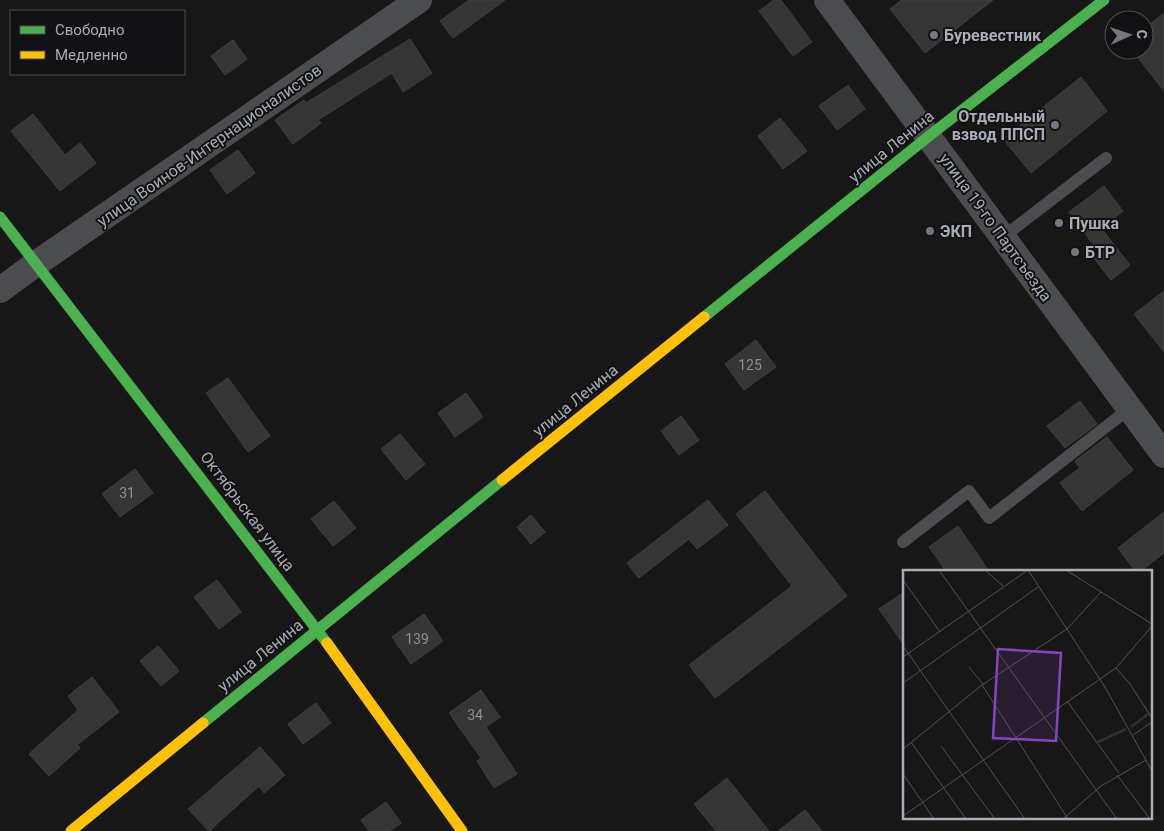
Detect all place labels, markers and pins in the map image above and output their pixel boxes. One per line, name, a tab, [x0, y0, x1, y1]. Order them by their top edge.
place label: Буревестник	[944, 26, 1042, 45]
marker: Буревестник	[928, 29, 940, 41]
place label: Отдельный взвод ППСП	[952, 107, 1045, 144]
marker: Отдельный взвод ППСП	[1049, 119, 1061, 131]
place label: Пушка	[1069, 214, 1120, 233]
marker: Пушка	[1053, 217, 1065, 229]
place label: ЭКП	[940, 222, 972, 241]
marker: ЭКП	[924, 225, 936, 237]
place label: БТР	[1085, 243, 1115, 262]
marker: БТР	[1069, 246, 1081, 258]

